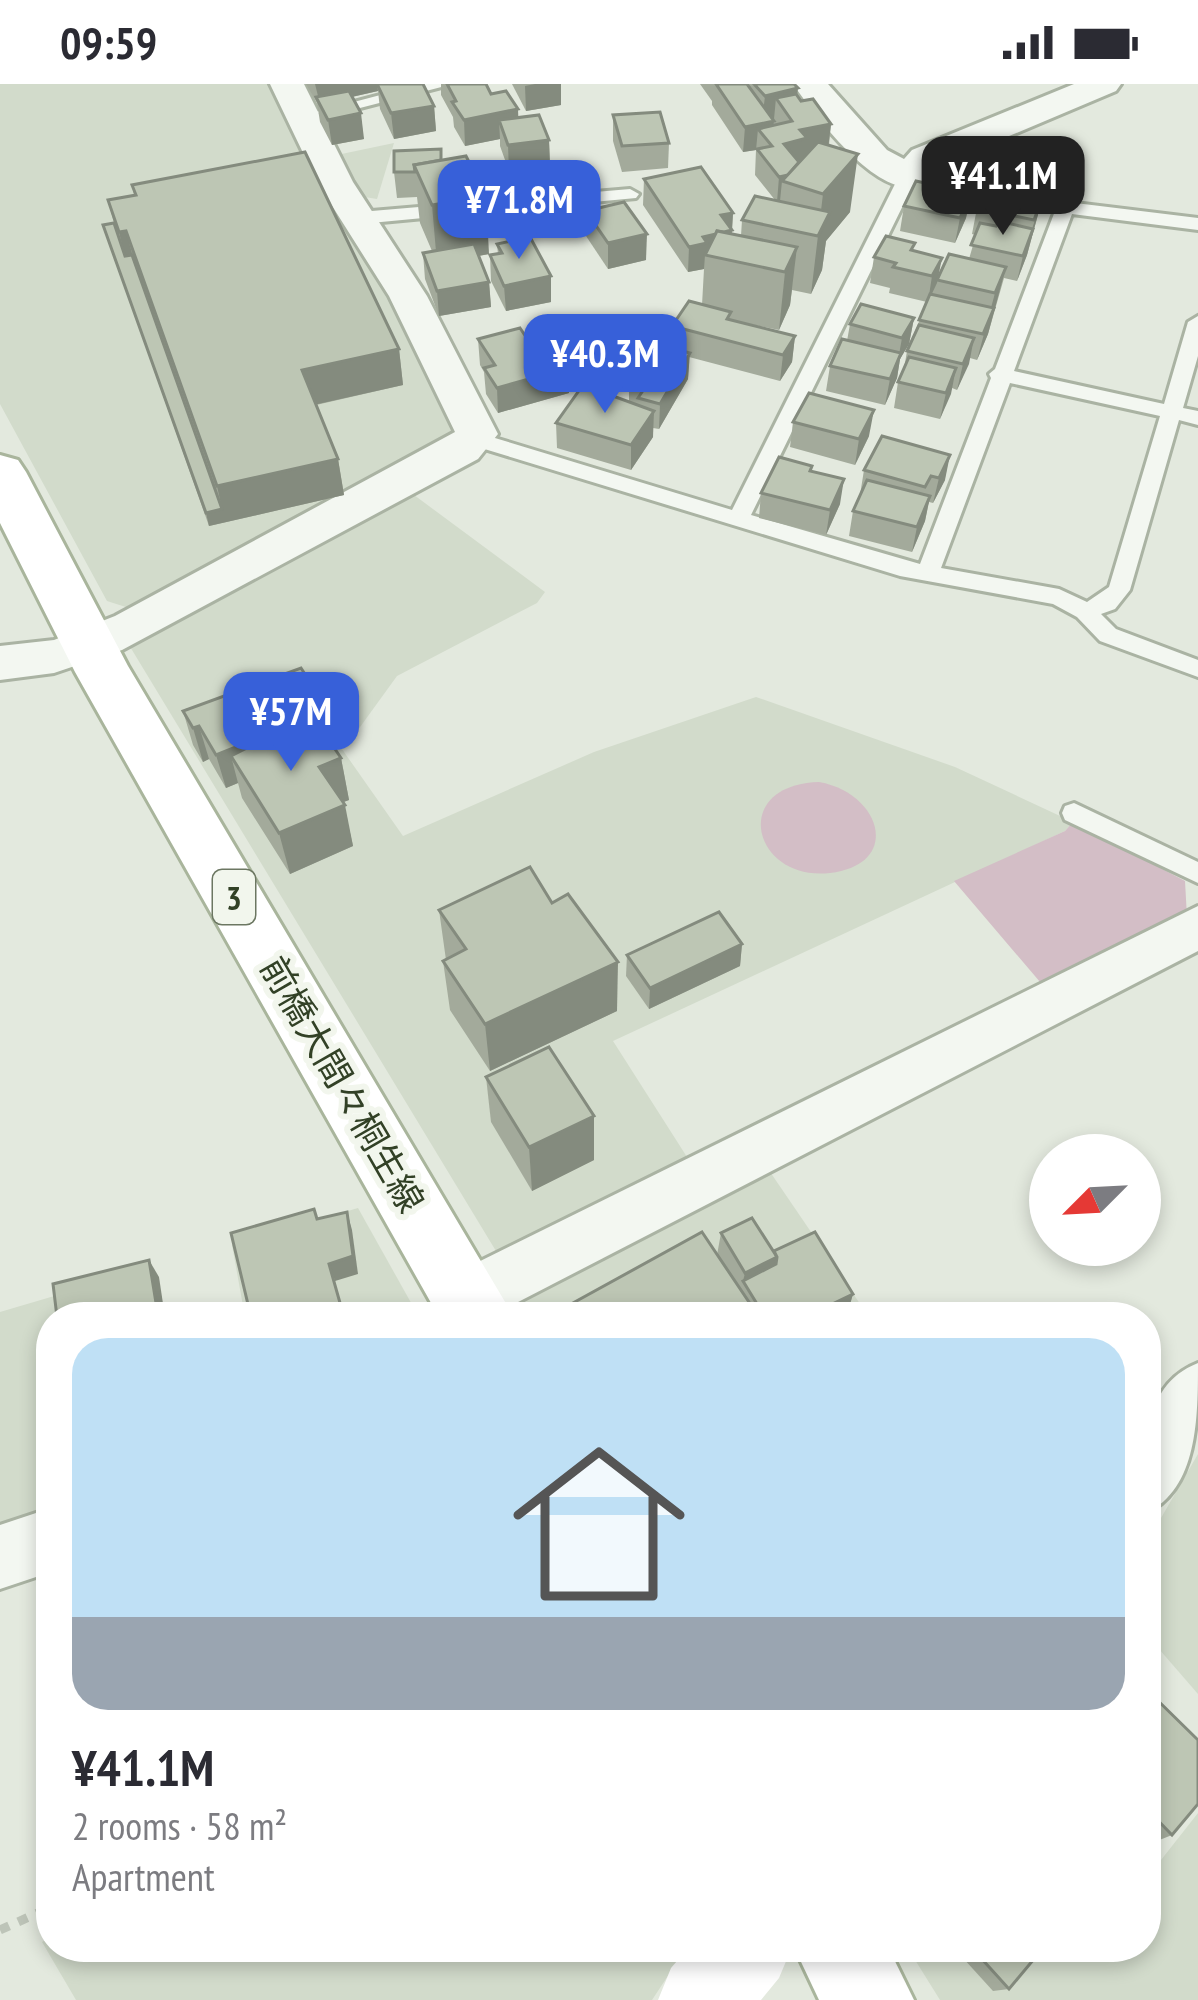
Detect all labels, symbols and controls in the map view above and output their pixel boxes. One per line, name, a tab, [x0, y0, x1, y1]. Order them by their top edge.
text: 09:59	[60, 13, 157, 71]
pin: ¥41.1M	[905, 136, 1101, 238]
text: ¥41.1M	[949, 149, 1057, 200]
pin: ¥71.8M	[421, 160, 617, 262]
text: ¥71.8M	[465, 173, 573, 224]
pin: ¥40.3M	[507, 314, 703, 416]
text: ¥40.3M	[551, 327, 659, 378]
pin: ¥57M	[220, 672, 362, 774]
text: ¥57M	[250, 685, 332, 736]
road number: 3	[213, 870, 255, 924]
street label: 前橋大間々桐生線	[251, 948, 435, 1220]
north arrow	[1029, 1134, 1161, 1266]
map controls	[1029, 1134, 1161, 1266]
icon: home	[491, 1416, 707, 1632]
text: ¥41.1M	[72, 1734, 214, 1800]
text: 2 rooms · 58 m²	[72, 1800, 287, 1851]
text: Apartment	[72, 1851, 215, 1902]

